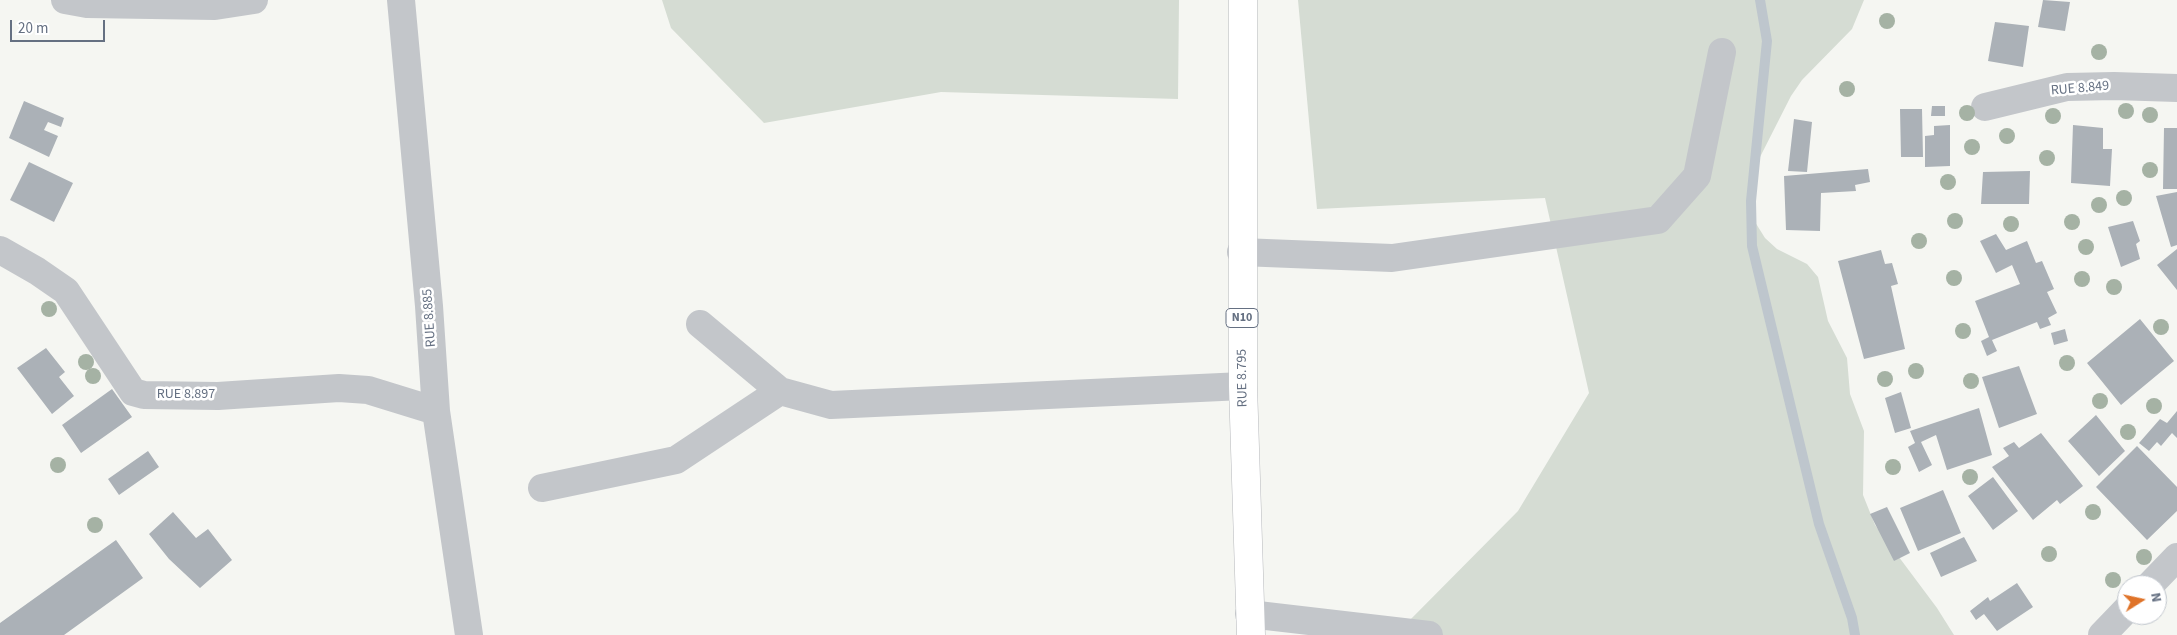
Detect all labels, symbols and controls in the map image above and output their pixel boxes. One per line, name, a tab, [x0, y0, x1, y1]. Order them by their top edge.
scale bar	[12, 10, 108, 42]
text: 20 m	[18, 18, 48, 39]
street label: RUE 8.849	[2050, 78, 2110, 100]
street label: RUE 8.885	[420, 288, 440, 348]
road number: N10	[1226, 308, 1258, 328]
street label: RUE 8.795	[1234, 349, 1252, 407]
street label: RUE 8.897	[157, 387, 215, 403]
north arrow	[2117, 575, 2167, 625]
text: N	[2145, 591, 2166, 604]

